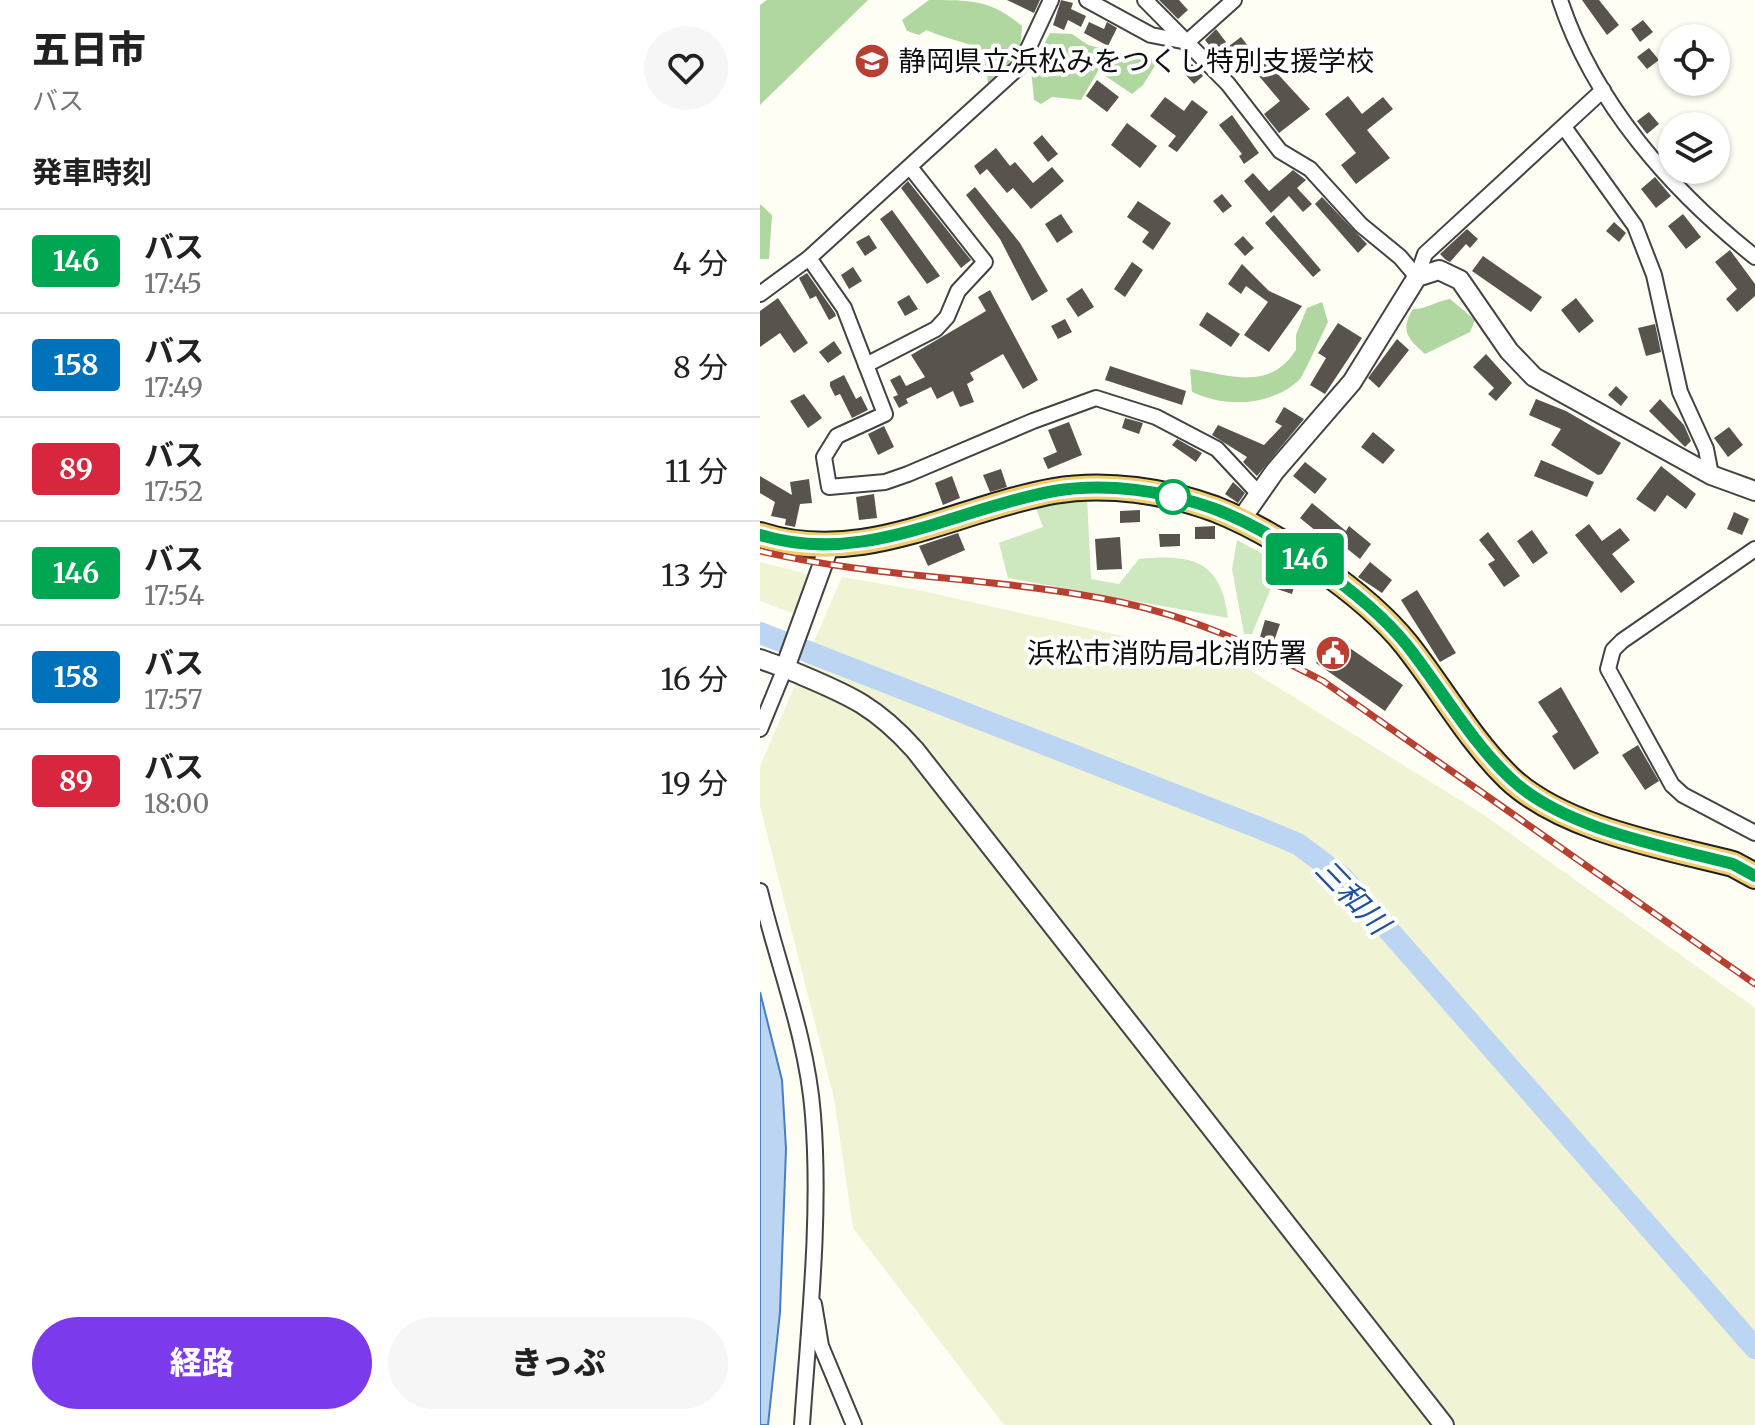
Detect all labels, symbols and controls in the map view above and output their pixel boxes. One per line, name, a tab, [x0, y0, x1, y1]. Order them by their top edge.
map controls	[1658, 24, 1730, 184]
button: locate	[1658, 24, 1730, 96]
text: 五日市	[32, 26, 146, 73]
button: heart	[644, 26, 728, 110]
school or university icon: 静岡県立浜松みをつくし特別支援学校	[853, 42, 891, 80]
place label: 静岡県立浜松みをつくし特別支援学校	[898, 43, 1374, 79]
text: バス	[32, 84, 84, 117]
button: layers	[1658, 112, 1730, 184]
text: 発車時刻	[32, 153, 152, 191]
text: バス	[144, 228, 204, 266]
text: 146	[53, 243, 99, 279]
text: 4 分	[672, 244, 728, 282]
text: 17:45	[144, 267, 202, 300]
text: バス	[144, 332, 204, 370]
text: 158	[53, 347, 99, 383]
text: 8 分	[673, 348, 728, 386]
text: 17:49	[144, 371, 203, 404]
text: バス	[144, 436, 204, 474]
text: 89	[59, 451, 93, 487]
text: 11 分	[665, 452, 728, 490]
text: 17:52	[144, 475, 203, 508]
unlabelled marker	[1156, 480, 1190, 514]
line badge: 146	[1259, 533, 1351, 585]
text: バス	[144, 540, 204, 578]
text: 146	[1282, 541, 1328, 577]
text: 146	[53, 555, 99, 591]
text: 13 分	[661, 556, 728, 594]
text: 17:54	[144, 579, 204, 612]
public building icon: 浜松市消防局北消防署	[1314, 634, 1352, 672]
place label: 浜松市消防局北消防署	[1027, 635, 1307, 671]
text: バス	[144, 644, 204, 682]
text: 158	[53, 659, 99, 695]
text: 16 分	[660, 660, 728, 698]
text: 17:57	[144, 683, 202, 716]
text: バス	[144, 748, 204, 786]
text: 89	[59, 763, 93, 799]
text: 19 分	[661, 764, 728, 802]
text: 18:00	[144, 787, 209, 820]
water label: 三和川	[1308, 851, 1400, 944]
button: 経路	[32, 1317, 372, 1409]
button: きっぷ	[388, 1317, 728, 1409]

